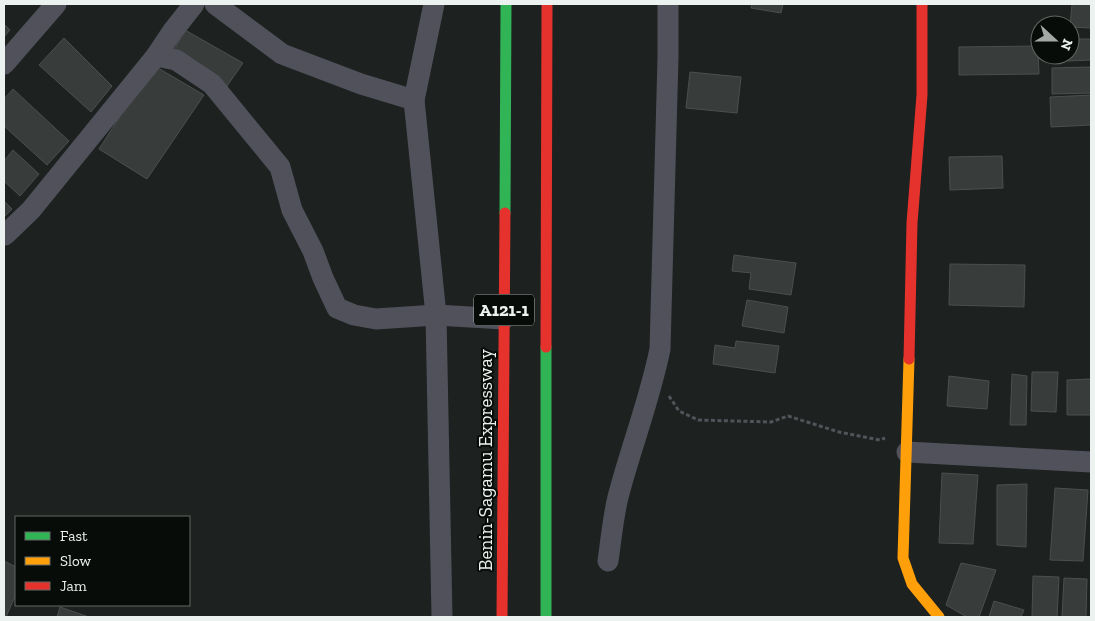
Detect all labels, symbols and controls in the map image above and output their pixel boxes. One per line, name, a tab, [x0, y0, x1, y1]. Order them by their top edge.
north arrow	[1030, 15, 1080, 65]
text: N	[1057, 36, 1077, 53]
road number: A121-1	[474, 294, 534, 326]
street label: Benin-Sagamu Expressway	[474, 349, 497, 571]
legend	[15, 516, 190, 606]
text: Fast	[60, 527, 88, 545]
text: Slow	[60, 552, 92, 570]
text: Jam	[60, 577, 87, 595]

